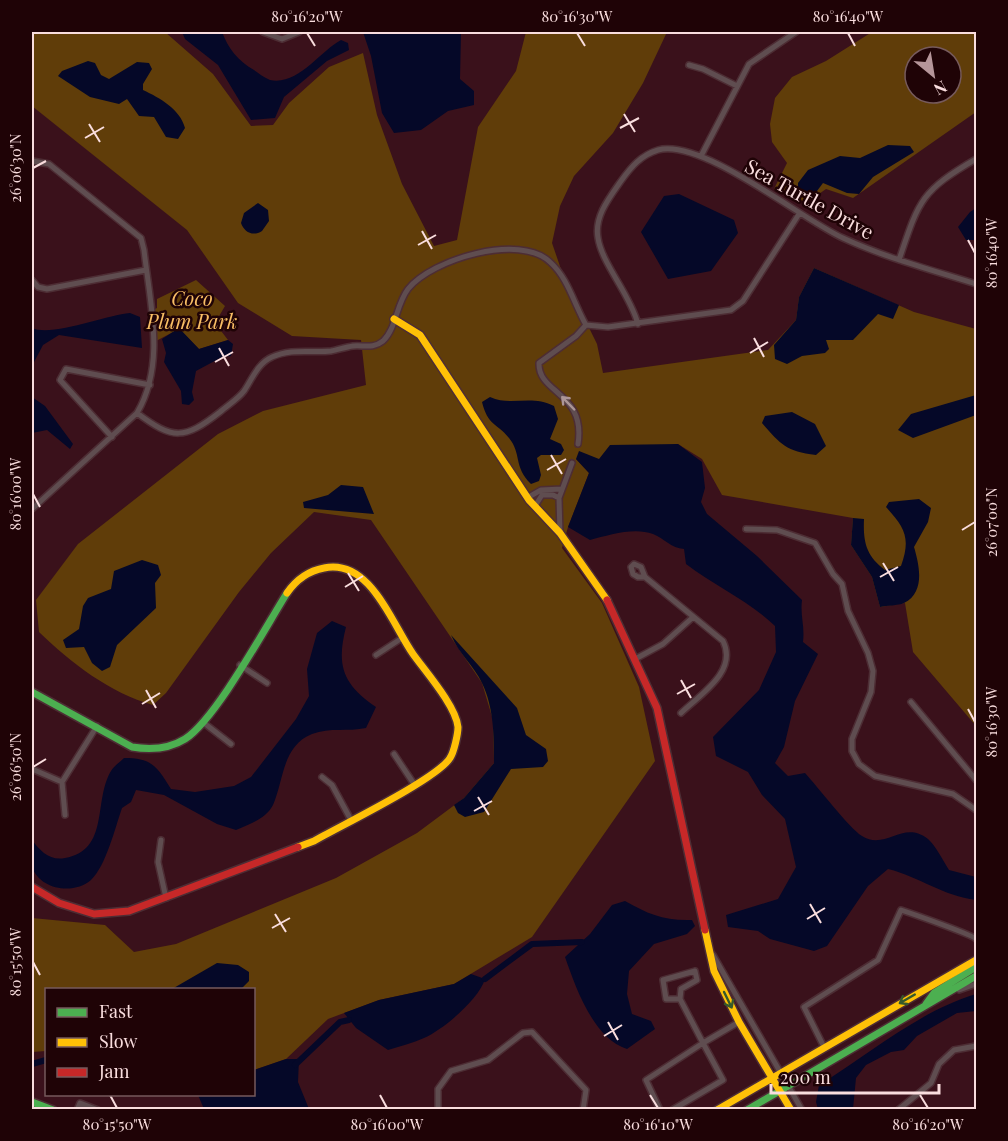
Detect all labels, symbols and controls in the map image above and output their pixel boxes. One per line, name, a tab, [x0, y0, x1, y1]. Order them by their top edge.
text: 80°16'20"W	[271, 6, 343, 26]
text: 80°16'30"W	[542, 6, 613, 26]
text: 80°16'40"W	[813, 6, 884, 26]
north arrow	[903, 45, 963, 105]
text: N	[930, 76, 951, 101]
text: 26°06'30"N	[5, 133, 25, 203]
street label: Sea Turtle Drive	[741, 151, 879, 245]
text: 80°16'40"W	[981, 217, 1001, 288]
park label: Coco Plum Park	[146, 284, 237, 334]
one-way arrow	[561, 396, 575, 411]
text: 80°16'00"W	[5, 457, 25, 530]
text: 26°07'00"N	[981, 487, 1001, 557]
text: 80°16'30"W	[981, 686, 1001, 757]
text: 26°06'50"N	[5, 732, 25, 801]
text: 80°15'50"W	[5, 927, 25, 996]
legend	[45, 988, 255, 1096]
one-way arrow	[723, 991, 734, 1009]
one-way arrow	[899, 994, 917, 1005]
text: Fast	[99, 999, 133, 1023]
text: Slow	[99, 1029, 137, 1053]
scale bar	[771, 1057, 939, 1095]
text: Jam	[98, 1059, 129, 1083]
text: 200 m	[780, 1065, 831, 1089]
text: 80°15'50"W	[83, 1114, 152, 1134]
text: 80°16'00"W	[351, 1114, 424, 1134]
text: 80°16'10"W	[623, 1114, 693, 1134]
text: 80°16'20"W	[892, 1114, 964, 1134]

